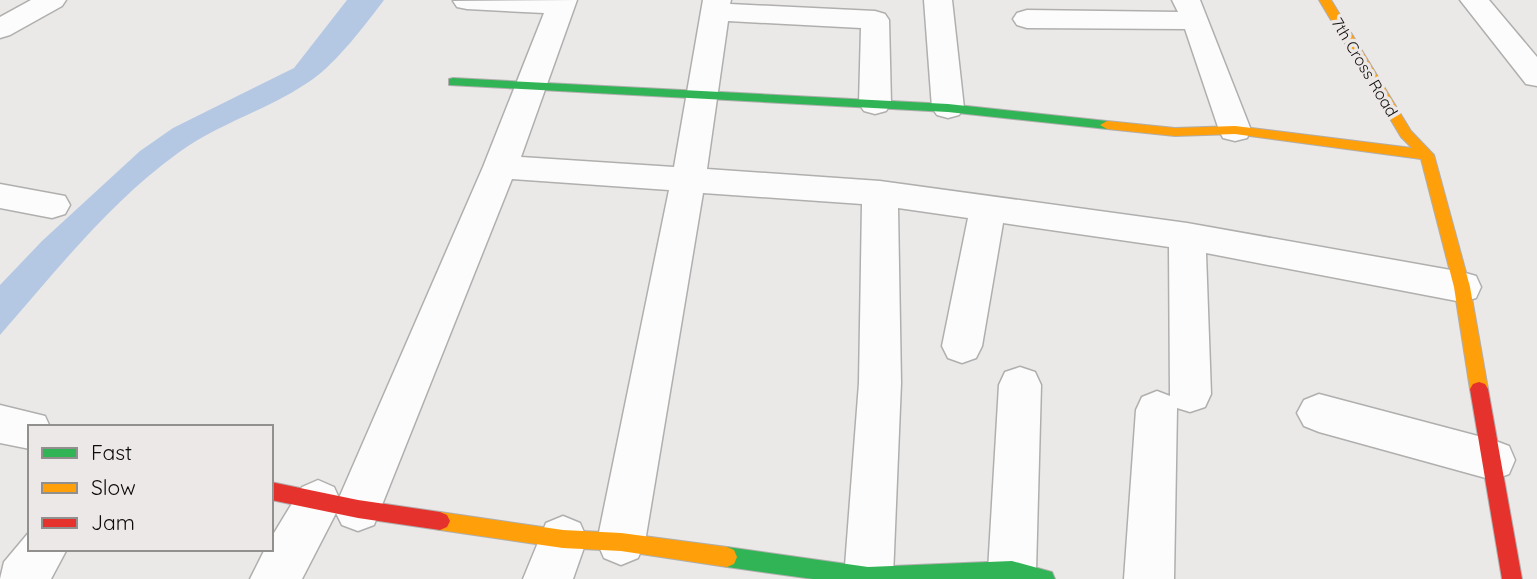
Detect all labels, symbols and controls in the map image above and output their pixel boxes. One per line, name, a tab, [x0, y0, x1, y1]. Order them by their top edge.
street label: 7th Cross Road	[1328, 14, 1402, 120]
legend	[28, 425, 273, 551]
text: Fast	[91, 439, 132, 465]
text: Slow	[91, 474, 136, 500]
text: Jam	[91, 509, 135, 535]

